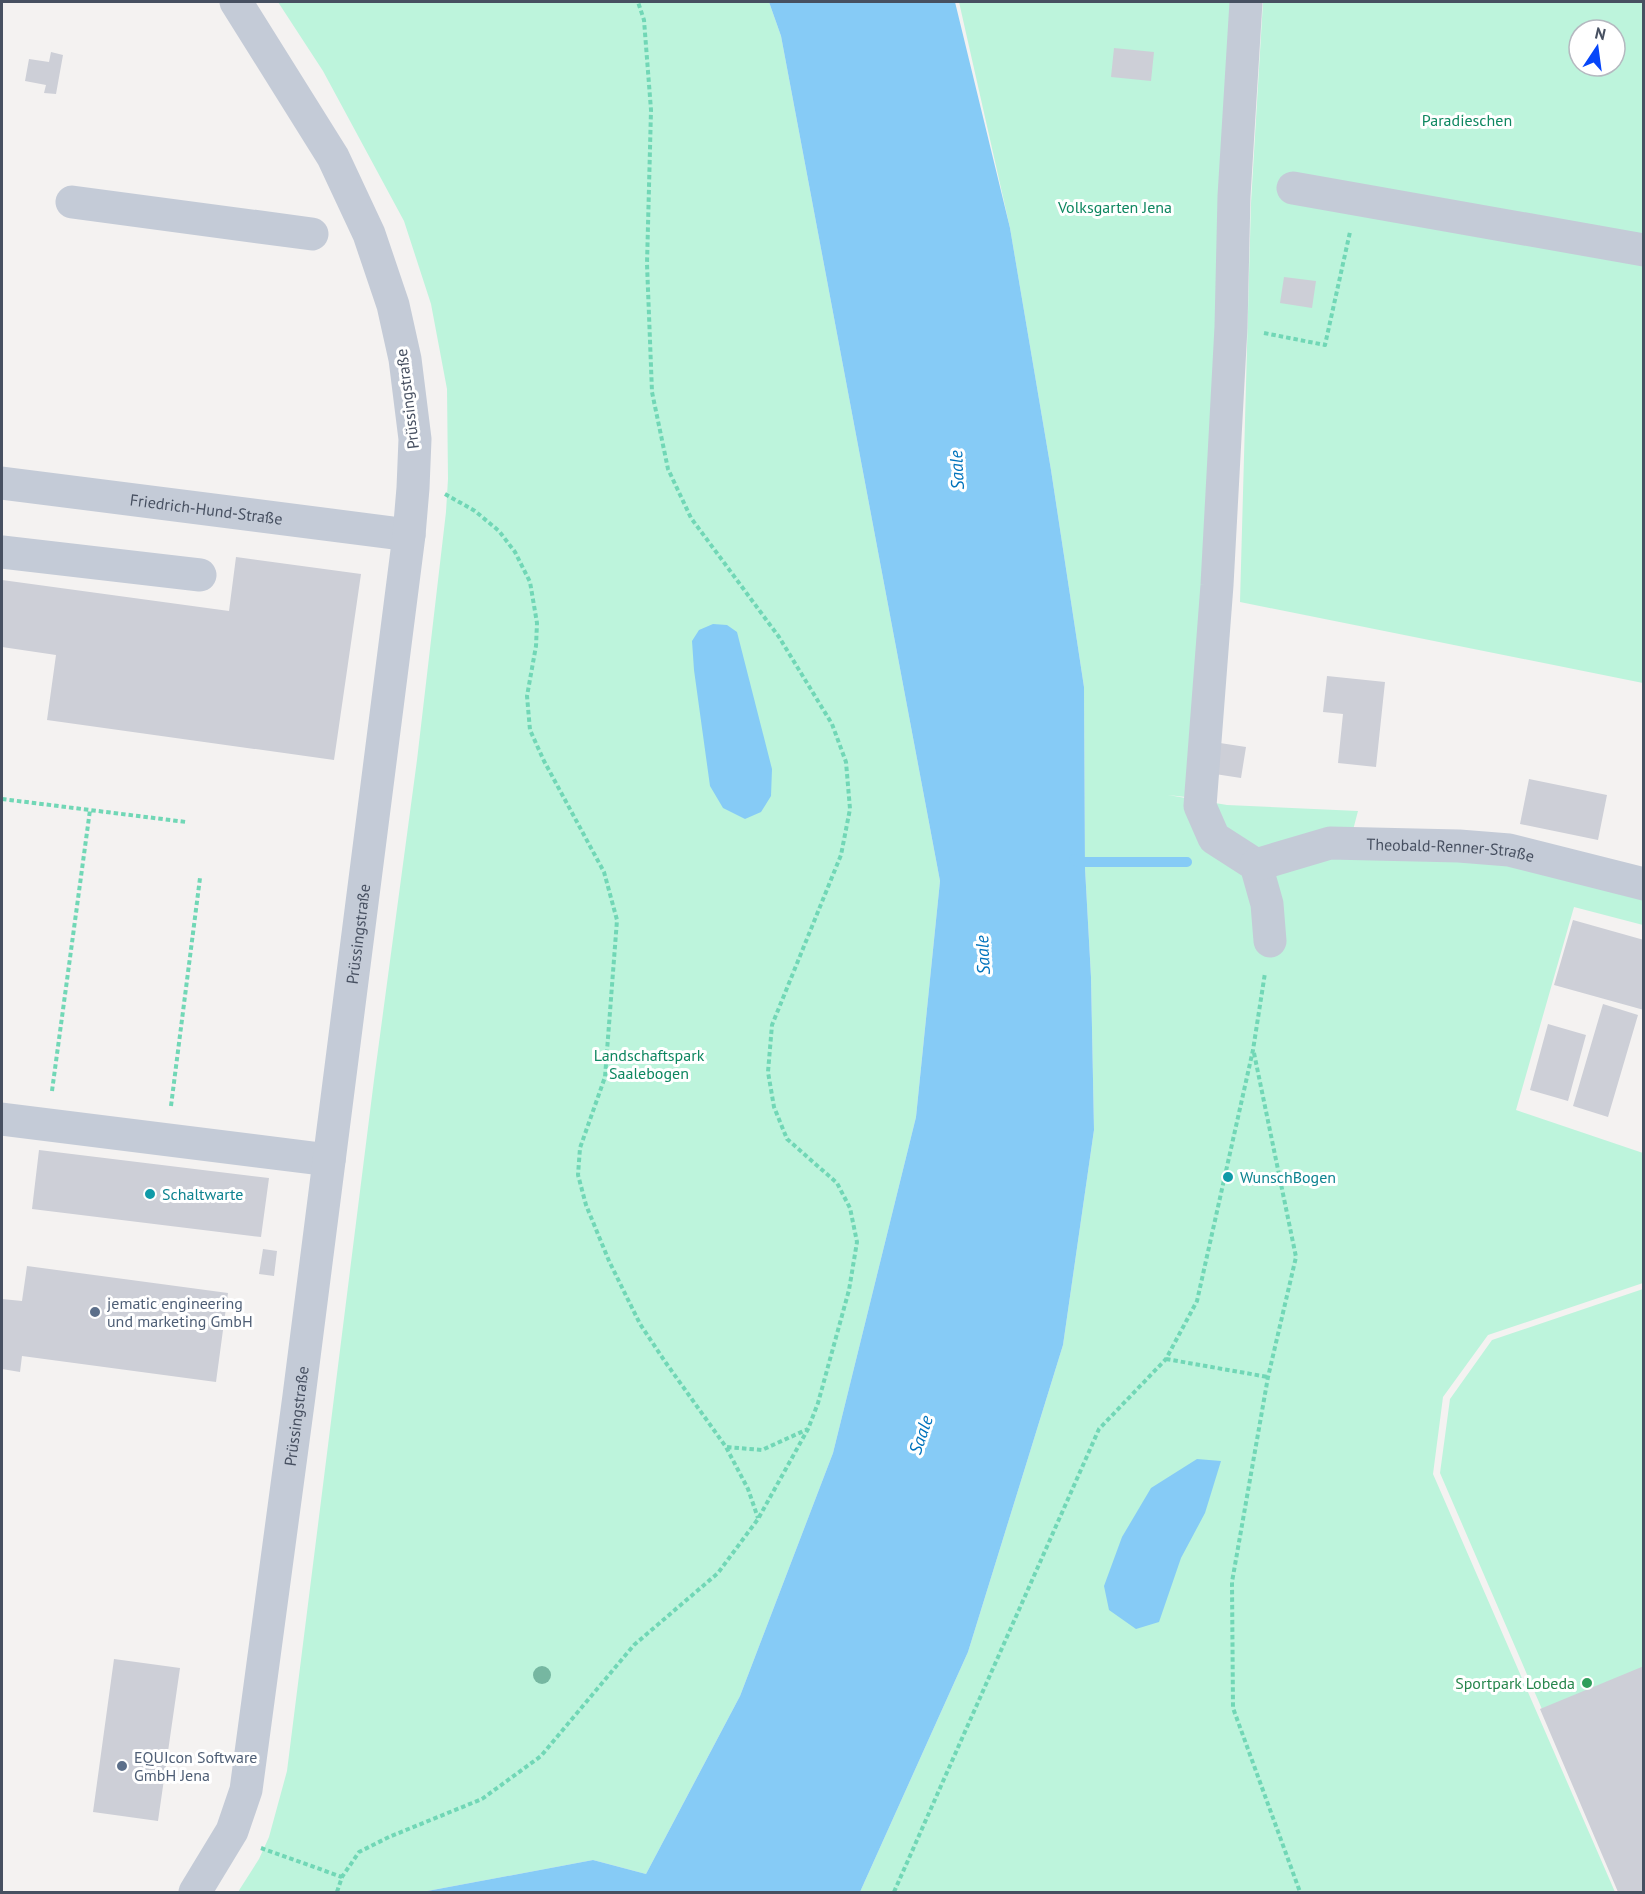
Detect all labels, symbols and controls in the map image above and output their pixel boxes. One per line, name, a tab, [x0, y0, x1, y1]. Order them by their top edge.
north arrow	[1567, 18, 1627, 78]
text: N	[1593, 22, 1608, 44]
park label: Paradieschen	[1422, 110, 1512, 130]
park label: Volksgarten Jena	[1057, 197, 1172, 217]
street label: Prüssingstraße	[391, 348, 423, 450]
water label: Saale	[944, 449, 969, 491]
street label: Friedrich-Hund-Straße	[129, 489, 284, 529]
street label: Theobald-Renner-Straße	[1366, 834, 1537, 866]
street label: Prüssingstraße	[342, 883, 374, 985]
water label: Saale	[970, 934, 995, 976]
park label: Landschaftspark Saalebogen	[594, 1045, 705, 1083]
place label: WunschBogen	[1240, 1167, 1336, 1187]
marker: WunschBogen	[1221, 1170, 1235, 1184]
place label: Schaltwarte	[162, 1184, 244, 1204]
marker: Schaltwarte	[143, 1187, 157, 1201]
place label: jematic engineering und marketing GmbH	[107, 1293, 253, 1331]
marker: jematic engineering und marketing GmbH	[88, 1305, 102, 1319]
street label: Prüssingstraße	[280, 1365, 313, 1467]
water label: Saale	[903, 1412, 938, 1457]
place label: Sportpark Lobeda	[1455, 1673, 1575, 1693]
marker: Sportpark Lobeda	[1580, 1676, 1594, 1690]
place label: EQUIcon Software GmbH Jena	[134, 1747, 257, 1785]
marker: EQUIcon Software GmbH Jena	[115, 1759, 129, 1773]

